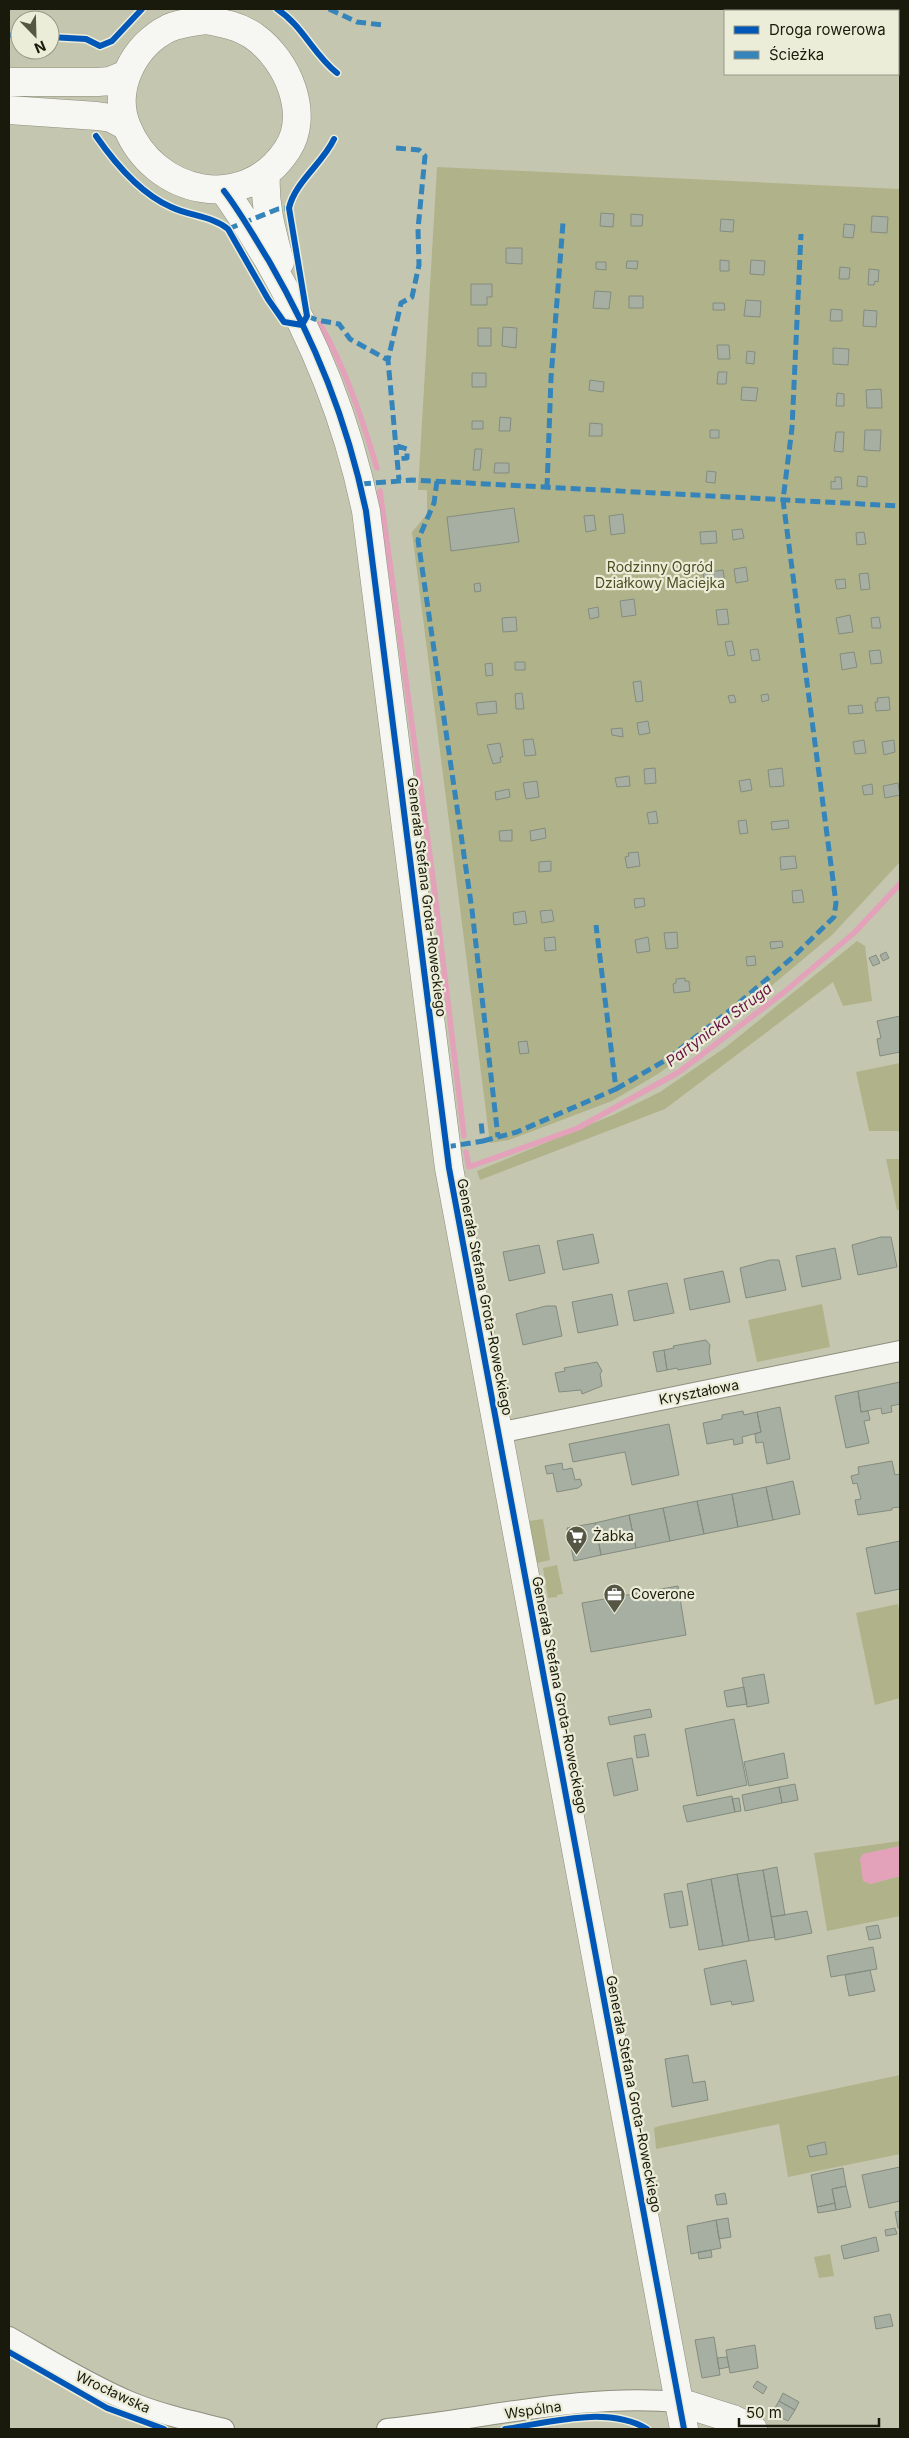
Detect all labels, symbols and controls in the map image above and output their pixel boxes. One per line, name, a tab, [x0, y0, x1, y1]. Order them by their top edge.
north arrow	[10, 10, 60, 60]
legend	[724, 10, 899, 75]
text: Droga rowerowa	[769, 20, 886, 39]
text: N	[32, 38, 49, 57]
text: Ścieżka	[769, 45, 824, 64]
park label: Rodzinny Ogród Działkowy Maciejka	[595, 558, 725, 591]
street label: Generała Stefana Grota-Roweckiego	[404, 776, 451, 1018]
water label: Partynicka Struga	[662, 978, 776, 1071]
street label: Generała Stefana Grota-Roweckiego	[454, 1177, 517, 1417]
street label: Kryształowa	[657, 1375, 740, 1408]
supermarket icon: Żabka	[565, 1524, 589, 1555]
place label: Żabka	[593, 1527, 634, 1544]
street label: Generała Stefana Grota-Roweckiego	[529, 1575, 592, 1815]
office icon: Coverone	[603, 1582, 627, 1613]
place label: Coverone	[631, 1585, 695, 1602]
street label: Generała Stefana Grota-Roweckiego	[603, 1974, 666, 2214]
street label: Wrocławska	[73, 2367, 153, 2416]
scale bar	[739, 2396, 879, 2428]
street label: Wspólna	[503, 2397, 562, 2422]
text: 50 m	[746, 2403, 782, 2422]

